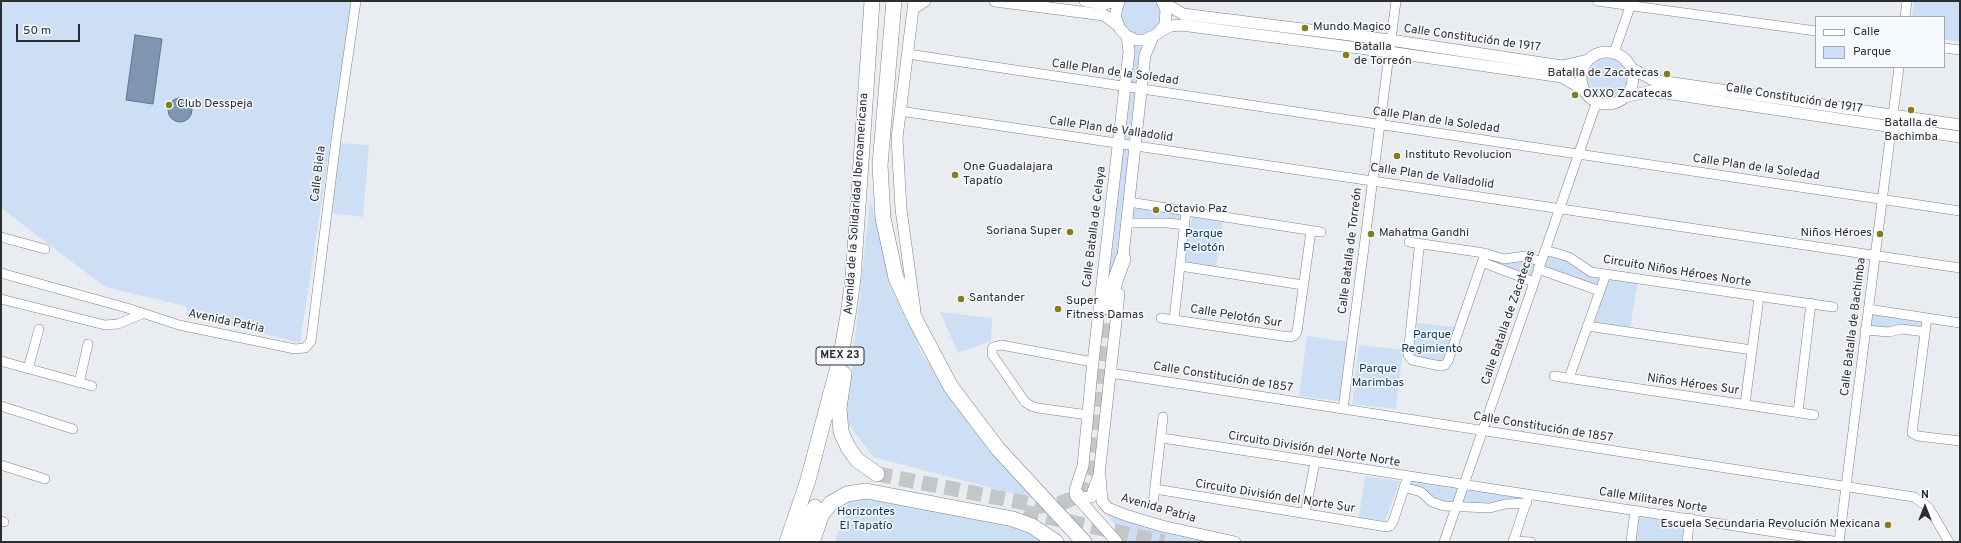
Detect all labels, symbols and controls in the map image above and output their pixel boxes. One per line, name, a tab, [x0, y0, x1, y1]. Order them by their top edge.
scale bar	[18, 16, 82, 42]
legend	[1815, 16, 1945, 68]
place label: Mundo Magico	[1313, 21, 1391, 35]
street label: Calle Constitución de 1917	[1403, 22, 1541, 56]
text: 50 m	[23, 23, 51, 39]
marker: Mundo Magico	[1300, 23, 1310, 33]
text: Calle	[1853, 24, 1880, 40]
place label: Batalla de Torreón	[1354, 41, 1412, 69]
text: Parque	[1853, 44, 1891, 60]
marker: Batalla de Torreón	[1341, 50, 1351, 60]
street label: Calle Plan de la Soledad	[1051, 57, 1179, 89]
place label: Batalla de Zacatecas	[1548, 67, 1659, 81]
marker: Batalla de Zacatecas	[1662, 69, 1672, 79]
street label: Calle Constitución de 1917	[1725, 81, 1863, 117]
place label: OXXO Zacatecas	[1583, 88, 1672, 102]
marker: OXXO Zacatecas	[1570, 90, 1580, 100]
street label: Avenida de la Solidaridad Iberoamericana	[842, 93, 872, 315]
place label: Club Desspeja	[177, 98, 253, 112]
marker: Club Desspeja	[164, 100, 174, 110]
street label: Calle Plan de la Soledad	[1372, 105, 1500, 137]
marker: Batalla de Bachimba	[1906, 105, 1916, 115]
street label: Calle Plan de Valladolid	[1048, 114, 1174, 146]
place label: Batalla de Bachimba	[1884, 117, 1938, 145]
street label: Calle Biela	[308, 145, 330, 203]
place label: Instituto Revolucion	[1405, 149, 1512, 163]
marker: Instituto Revolucion	[1392, 151, 1402, 161]
street label: Calle Plan de la Soledad	[1692, 152, 1820, 184]
place label: One Guadalajara Tapatío	[963, 161, 1053, 189]
street label: Calle Plan de Valladolid	[1369, 161, 1495, 193]
street label: Calle Batalla de Celaya	[1080, 166, 1110, 288]
marker: One Guadalajara Tapatío	[950, 170, 960, 180]
street label: Calle Batalla de Torreón	[1336, 187, 1366, 315]
place label: Octavio Paz	[1164, 203, 1228, 217]
marker: Octavio Paz	[1151, 205, 1161, 215]
place label: Soriana Super	[986, 225, 1062, 239]
marker: Soriana Super	[1065, 227, 1075, 237]
place label: Mahatma Gandhi	[1379, 227, 1469, 241]
place label: Niños Héroes	[1801, 227, 1872, 241]
park label: Parque Pelotón	[1183, 228, 1225, 256]
marker: Mahatma Gandhi	[1366, 229, 1376, 239]
marker: Niños Héroes	[1875, 229, 1885, 239]
street label: Calle Batalla de Zacatecas	[1479, 249, 1539, 387]
street label: Circuito Niños Héroes Norte	[1602, 253, 1752, 291]
street label: Calle Batalla de Bachimba	[1838, 257, 1870, 397]
place label: Santander	[969, 292, 1025, 306]
marker: Santander	[956, 294, 966, 304]
place label: Super Fitness Damas	[1066, 295, 1144, 323]
street label: Calle Pelotón Sur	[1189, 303, 1283, 331]
marker: Super Fitness Damas	[1053, 304, 1063, 314]
street label: Avenida Patria	[187, 307, 265, 337]
park label: Parque Regimiento	[1401, 329, 1463, 357]
road number: MEX 23	[816, 347, 864, 365]
street label: Calle Constitución de 1857	[1152, 360, 1294, 396]
park label: Parque Marimbas	[1352, 363, 1404, 391]
street label: Niños Héroes Sur	[1646, 371, 1740, 399]
street label: Calle Constitución de 1857	[1472, 410, 1614, 446]
street label: Circuito División del Norte Norte	[1227, 429, 1401, 471]
street label: Circuito División del Norte Sur	[1194, 477, 1356, 517]
street label: Calle Militares Norte	[1598, 485, 1708, 517]
north arrow	[1905, 487, 1945, 527]
text: N	[1921, 488, 1929, 502]
street label: Avenida Patria	[1119, 491, 1197, 527]
park label: Horizontes El Tapatío	[837, 506, 895, 534]
place label: Escuela Secundaria Revolución Mexicana	[1661, 518, 1880, 532]
marker: Escuela Secundaria Revolución Mexicana	[1883, 520, 1893, 530]

